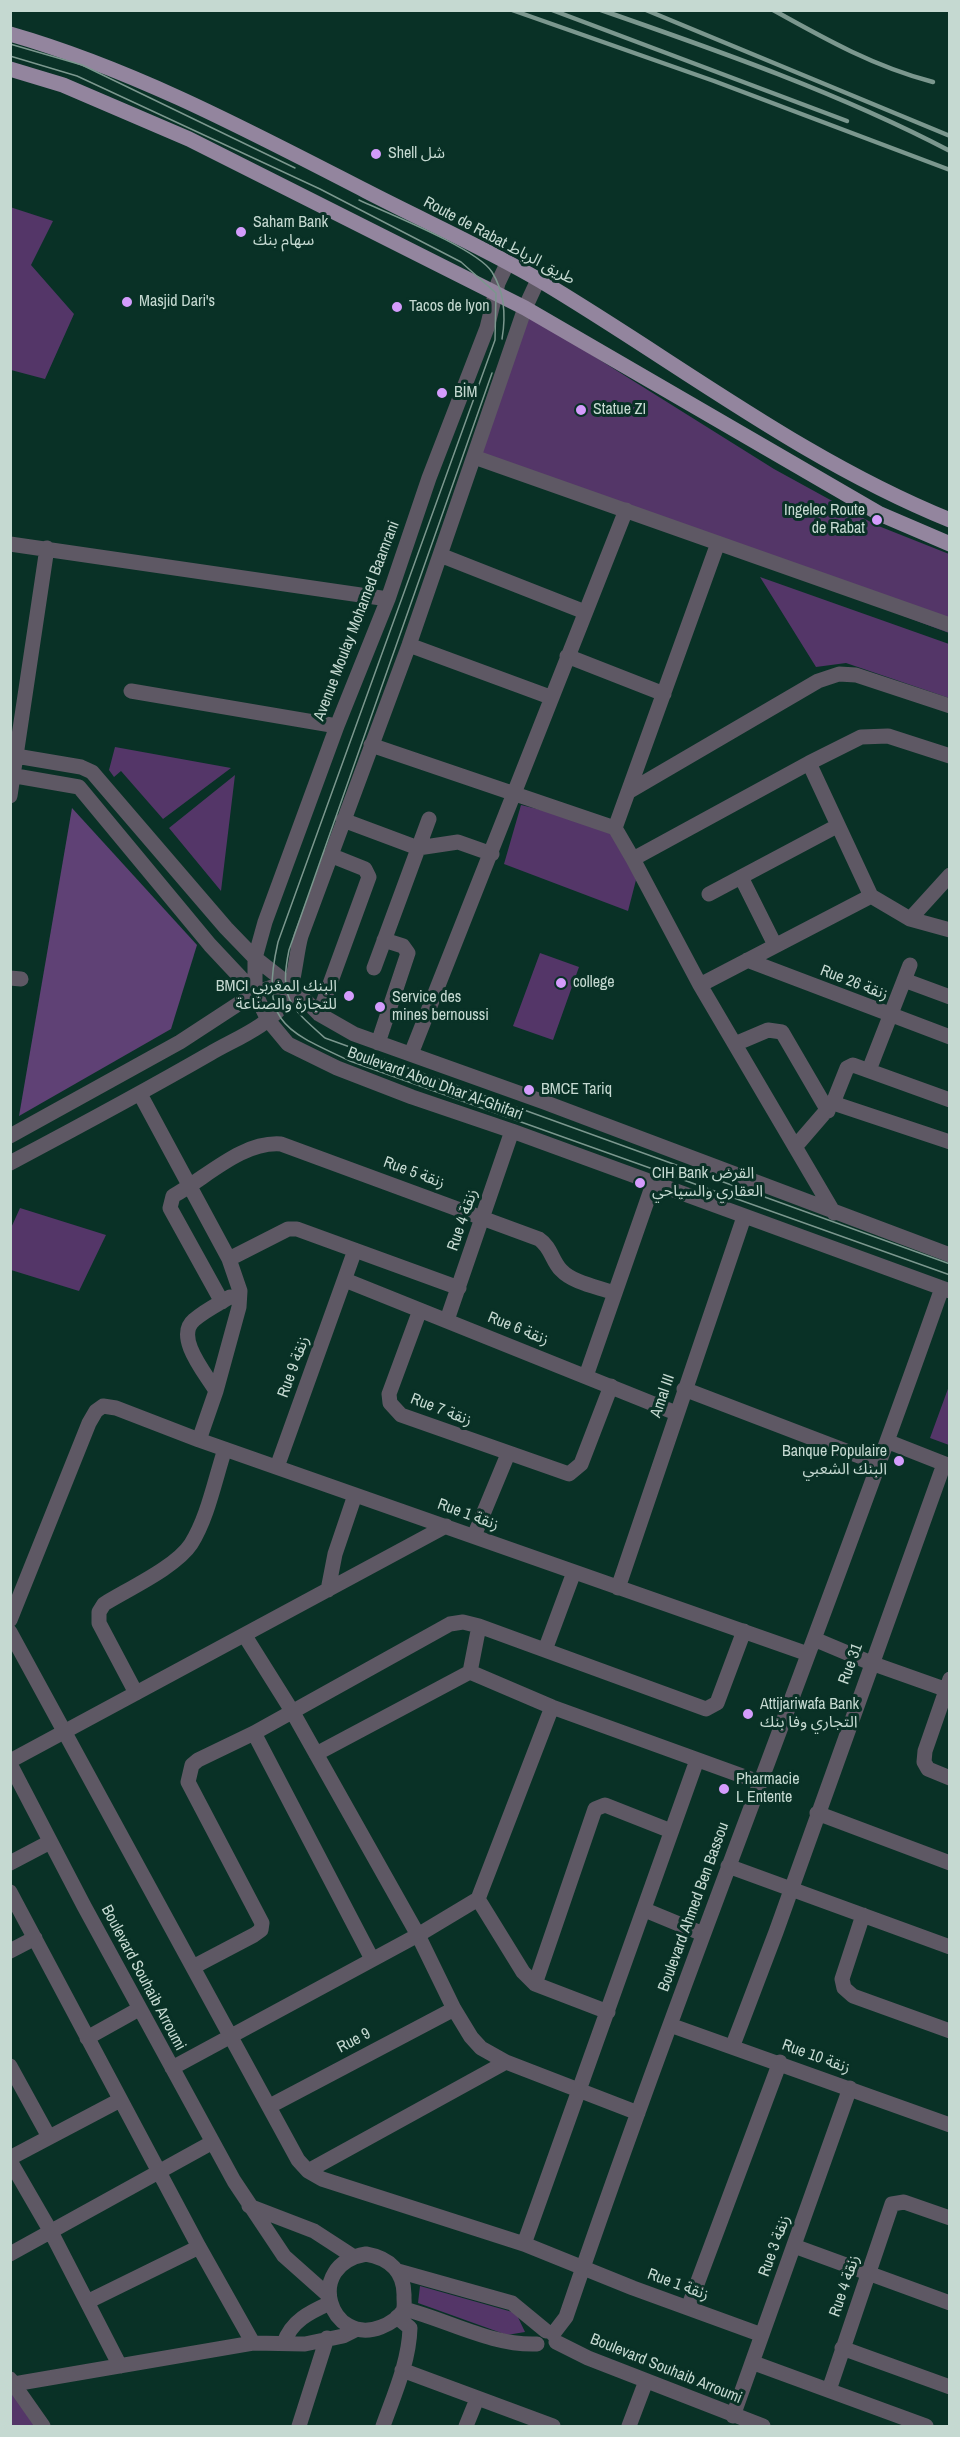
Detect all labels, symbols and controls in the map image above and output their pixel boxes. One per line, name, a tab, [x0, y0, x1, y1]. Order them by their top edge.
place label: Shell شل	[388, 144, 445, 164]
marker: Shell شل	[369, 147, 383, 161]
street label: Route de Rabat طريق الرباط	[420, 193, 578, 289]
place label: Saham Bank سهام بنك	[253, 213, 328, 251]
marker: Saham Bank سهام بنك	[234, 225, 248, 239]
place label: Masjid Dari's	[139, 292, 215, 312]
marker: Masjid Dari's	[120, 295, 134, 309]
place label: Tacos de lyon	[409, 297, 489, 317]
marker: Tacos de lyon	[390, 300, 404, 314]
place label: BİM	[454, 383, 477, 403]
marker: BİM	[435, 386, 449, 400]
place label: Statue ZI	[593, 400, 646, 420]
marker: Statue ZI	[574, 403, 588, 417]
place label: Ingelec Route de Rabat	[784, 501, 865, 539]
marker: Ingelec Route de Rabat	[870, 513, 884, 527]
street label: Avenue Moulay Mohamed Baamrani	[310, 518, 404, 724]
street label: Rue 26 زنقة	[817, 961, 891, 1005]
place label: college	[573, 973, 615, 993]
marker: college	[554, 976, 568, 990]
place label: BMCI البنك المغربي للتجارة والصناعة	[216, 977, 337, 1015]
place label: Service des mines bernoussi	[392, 988, 489, 1026]
marker: BMCI البنك المغربي للتجارة والصناعة	[342, 989, 356, 1003]
marker: Service des mines bernoussi	[373, 1000, 387, 1014]
street label: Boulevard Abou Dhar Al-Ghifari	[345, 1043, 525, 1125]
place label: BMCE Tariq	[541, 1080, 612, 1100]
marker: BMCE Tariq	[522, 1083, 536, 1097]
street label: Rue 5 زنقة	[381, 1153, 447, 1193]
place label: CIH Bank القرض العقاري والسياحي	[652, 1164, 763, 1202]
marker: CIH Bank القرض العقاري والسياحي	[633, 1176, 647, 1190]
street label: Rue 4 زنقة	[443, 1187, 483, 1253]
street label: Rue 6 زنقة	[485, 1308, 551, 1350]
street label: Rue 9 زنقة	[274, 1334, 314, 1400]
street label: Amal III	[647, 1372, 679, 1420]
street label: Rue 7 زنقة	[408, 1390, 474, 1430]
place label: Banque Populaire البنك الشعبي	[782, 1442, 887, 1480]
marker: Banque Populaire البنك الشعبي	[892, 1454, 906, 1468]
street label: Rue 1 زنقة	[435, 1495, 501, 1535]
street label: Rue 31	[835, 1641, 867, 1687]
place label: Attijariwafa Bank التجاري وفا بنك	[760, 1695, 859, 1733]
marker: Attijariwafa Bank التجاري وفا بنك	[741, 1707, 755, 1721]
place label: Pharmacie L Entente	[736, 1770, 799, 1808]
marker: Pharmacie L Entente	[717, 1782, 731, 1796]
street label: Boulevard Ahmed Ben Bassou	[654, 1820, 734, 1994]
street label: Boulevard Souhaib Arroumi	[97, 1902, 189, 2054]
street label: Rue 9	[334, 2024, 374, 2058]
street label: Rue 10 زنقة	[779, 2036, 853, 2078]
street label: Rue 3 زنقة	[755, 2213, 795, 2279]
street label: Rue 4 زنقة	[825, 2253, 865, 2319]
street label: Rue 1 زنقة	[645, 2265, 711, 2305]
street label: Boulevard Souhaib Arroumi	[587, 2330, 745, 2408]

